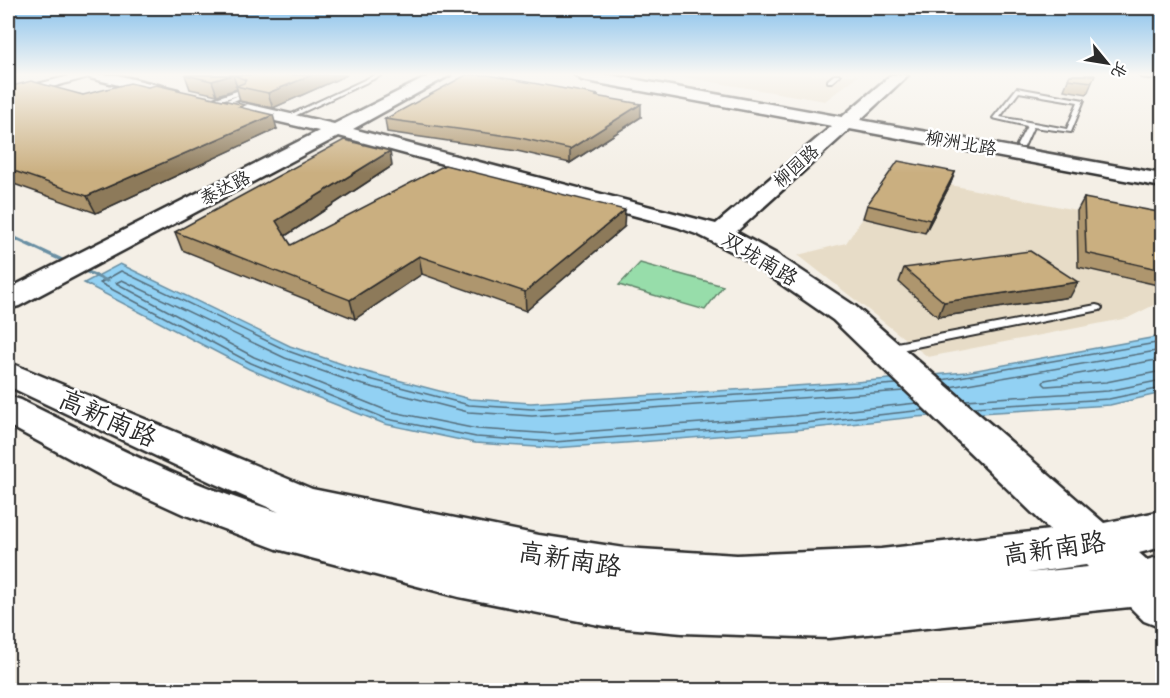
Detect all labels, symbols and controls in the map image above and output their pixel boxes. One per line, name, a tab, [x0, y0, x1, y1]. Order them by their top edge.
north arrow	[1077, 33, 1137, 93]
text: 北	[1104, 57, 1132, 82]
street label: 柳洲北路	[923, 127, 998, 164]
street label: 柳园路	[769, 141, 826, 195]
street label: 泰达路	[196, 167, 256, 214]
street label: 双垅南路	[715, 227, 802, 296]
street label: 高新南路	[52, 383, 162, 459]
street label: 高新南路	[1000, 526, 1109, 577]
street label: 高新南路	[515, 536, 624, 589]

